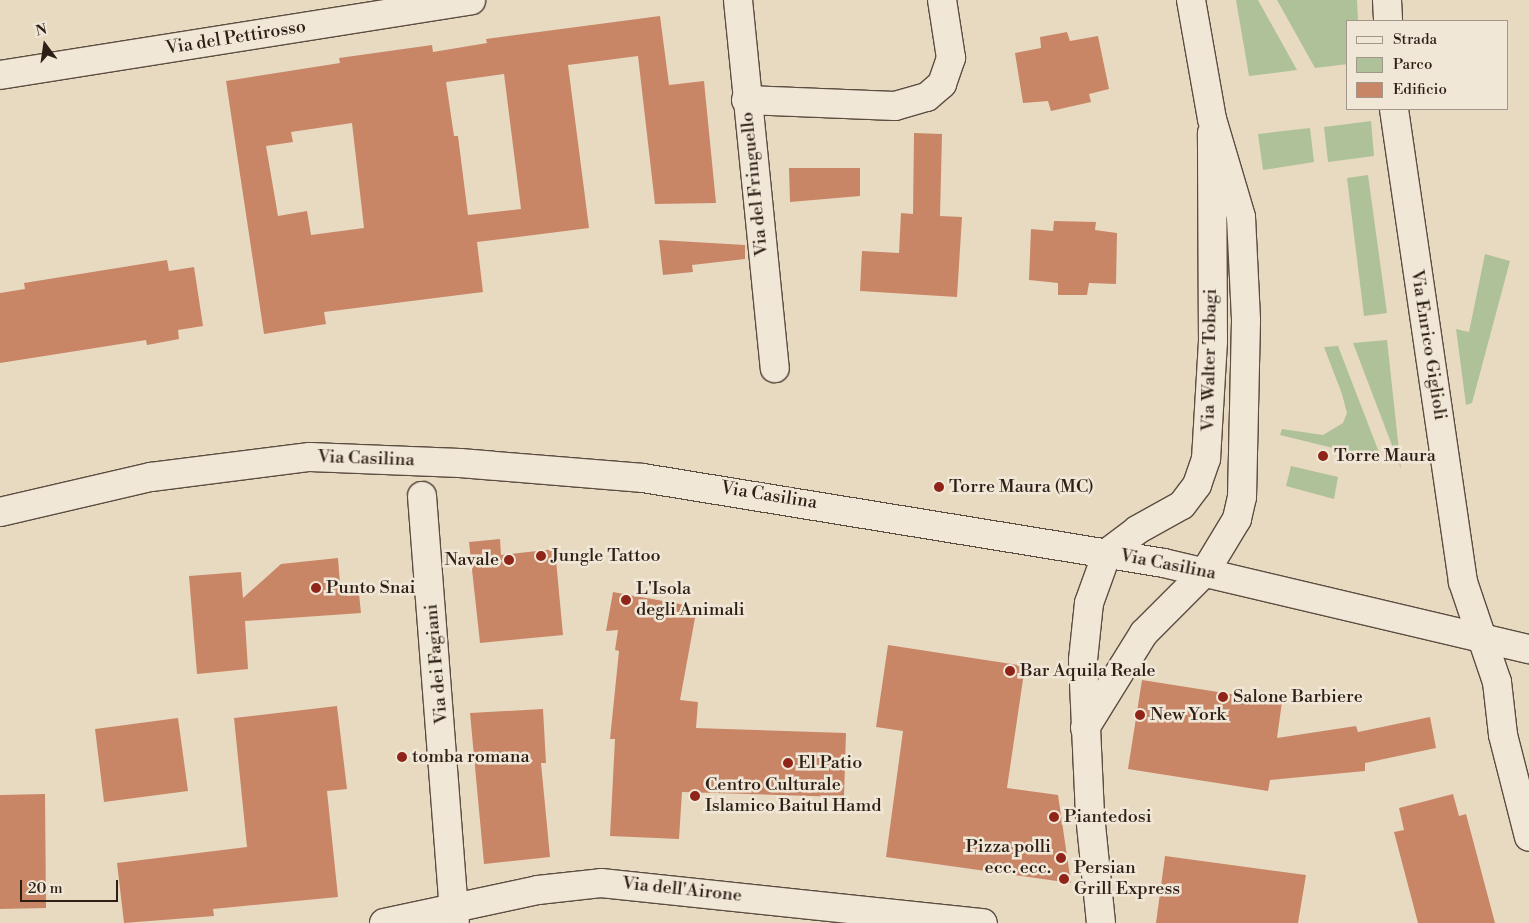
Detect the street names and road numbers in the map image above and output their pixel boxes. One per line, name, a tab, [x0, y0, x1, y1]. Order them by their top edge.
street label: Via del Pettirosso	[164, 16, 308, 60]
street label: Via del Fringuello	[737, 111, 773, 257]
street label: Via Enrico Giglioli	[1405, 268, 1451, 422]
street label: Via Walter Tobagi	[1198, 288, 1222, 432]
street label: Via Casilina	[317, 447, 415, 471]
street label: Via Casilina	[719, 478, 819, 514]
street label: Via Casilina	[1118, 545, 1218, 585]
street label: Via dei Fagiani	[421, 603, 453, 725]
street label: Via dell'Airone	[621, 873, 743, 907]

